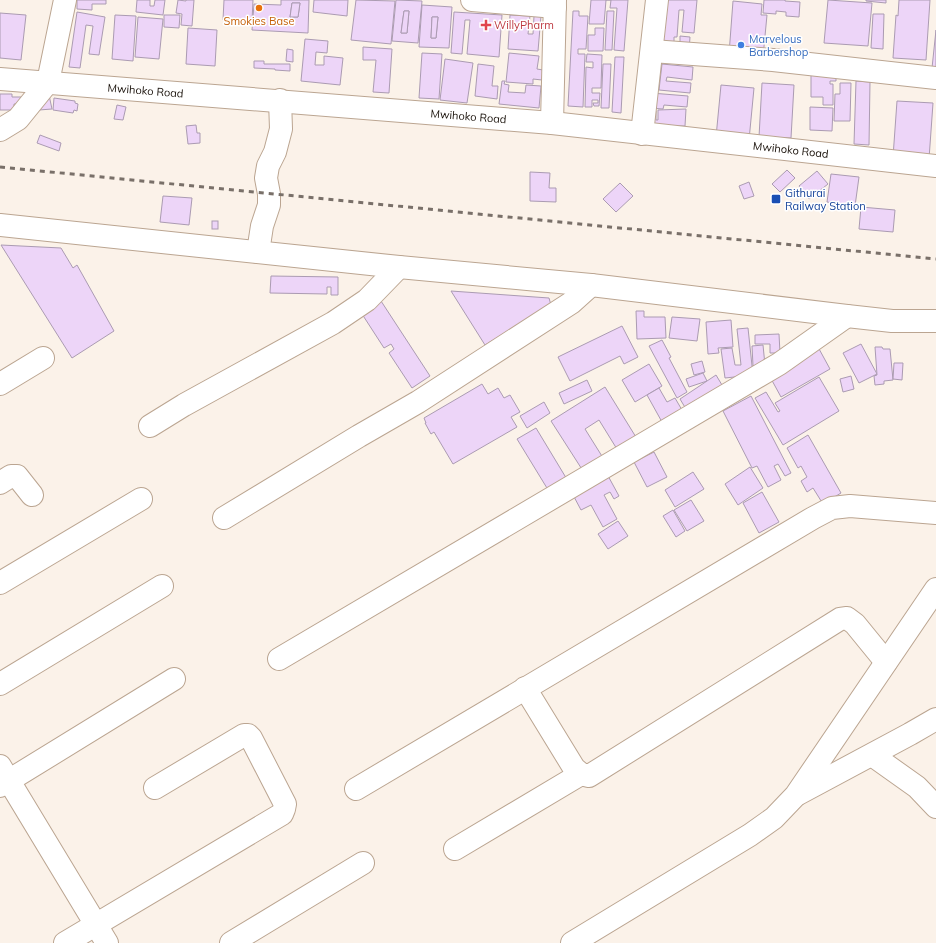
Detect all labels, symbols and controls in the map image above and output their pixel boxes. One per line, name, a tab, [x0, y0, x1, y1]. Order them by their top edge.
marker: Smokies Base	[254, 3, 264, 13]
place label: Smokies Base	[224, 14, 294, 28]
place label: WillyPharm	[494, 18, 554, 32]
marker: WillyPharm	[481, 20, 491, 30]
place label: Marvelous Barbershop	[749, 32, 809, 59]
marker: Marvelous Barbershop	[736, 40, 746, 50]
street label: Mwihoko Road	[107, 81, 184, 101]
street label: Mwihoko Road	[430, 106, 507, 126]
street label: Mwihoko Road	[752, 139, 829, 161]
place label: Githurai Railway Station	[785, 186, 866, 213]
marker: Githurai Railway Station	[770, 193, 782, 205]

